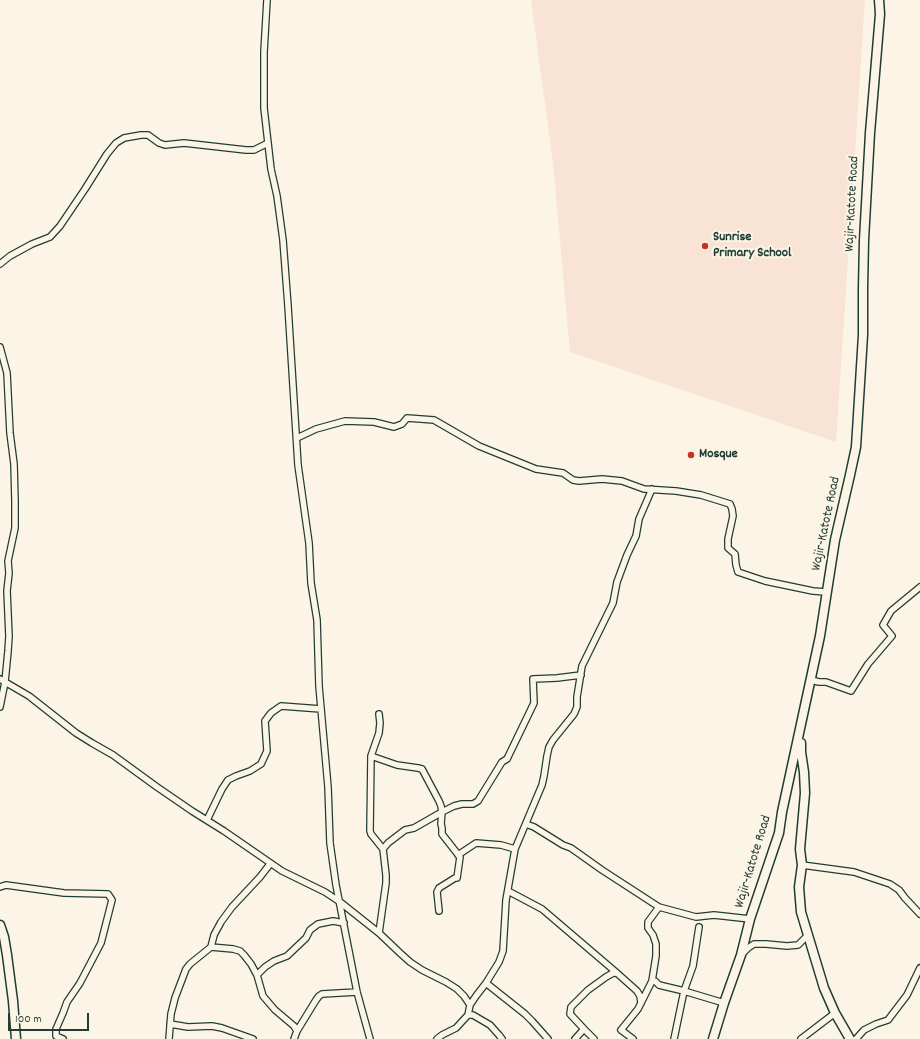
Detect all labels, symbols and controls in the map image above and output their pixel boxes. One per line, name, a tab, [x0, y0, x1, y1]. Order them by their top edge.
street label: Wajir-Katote Road	[842, 156, 864, 252]
place label: Sunrise Primary School	[713, 230, 791, 262]
marker: Sunrise Primary School	[700, 241, 710, 251]
place label: Mosque	[699, 447, 738, 463]
marker: Mosque	[686, 450, 696, 460]
street label: Wajir-Katote Road	[809, 475, 845, 573]
street label: Wajir-Katote Road	[732, 814, 776, 910]
scale bar	[10, 1005, 91, 1031]
text: 100 m	[15, 1011, 42, 1028]

